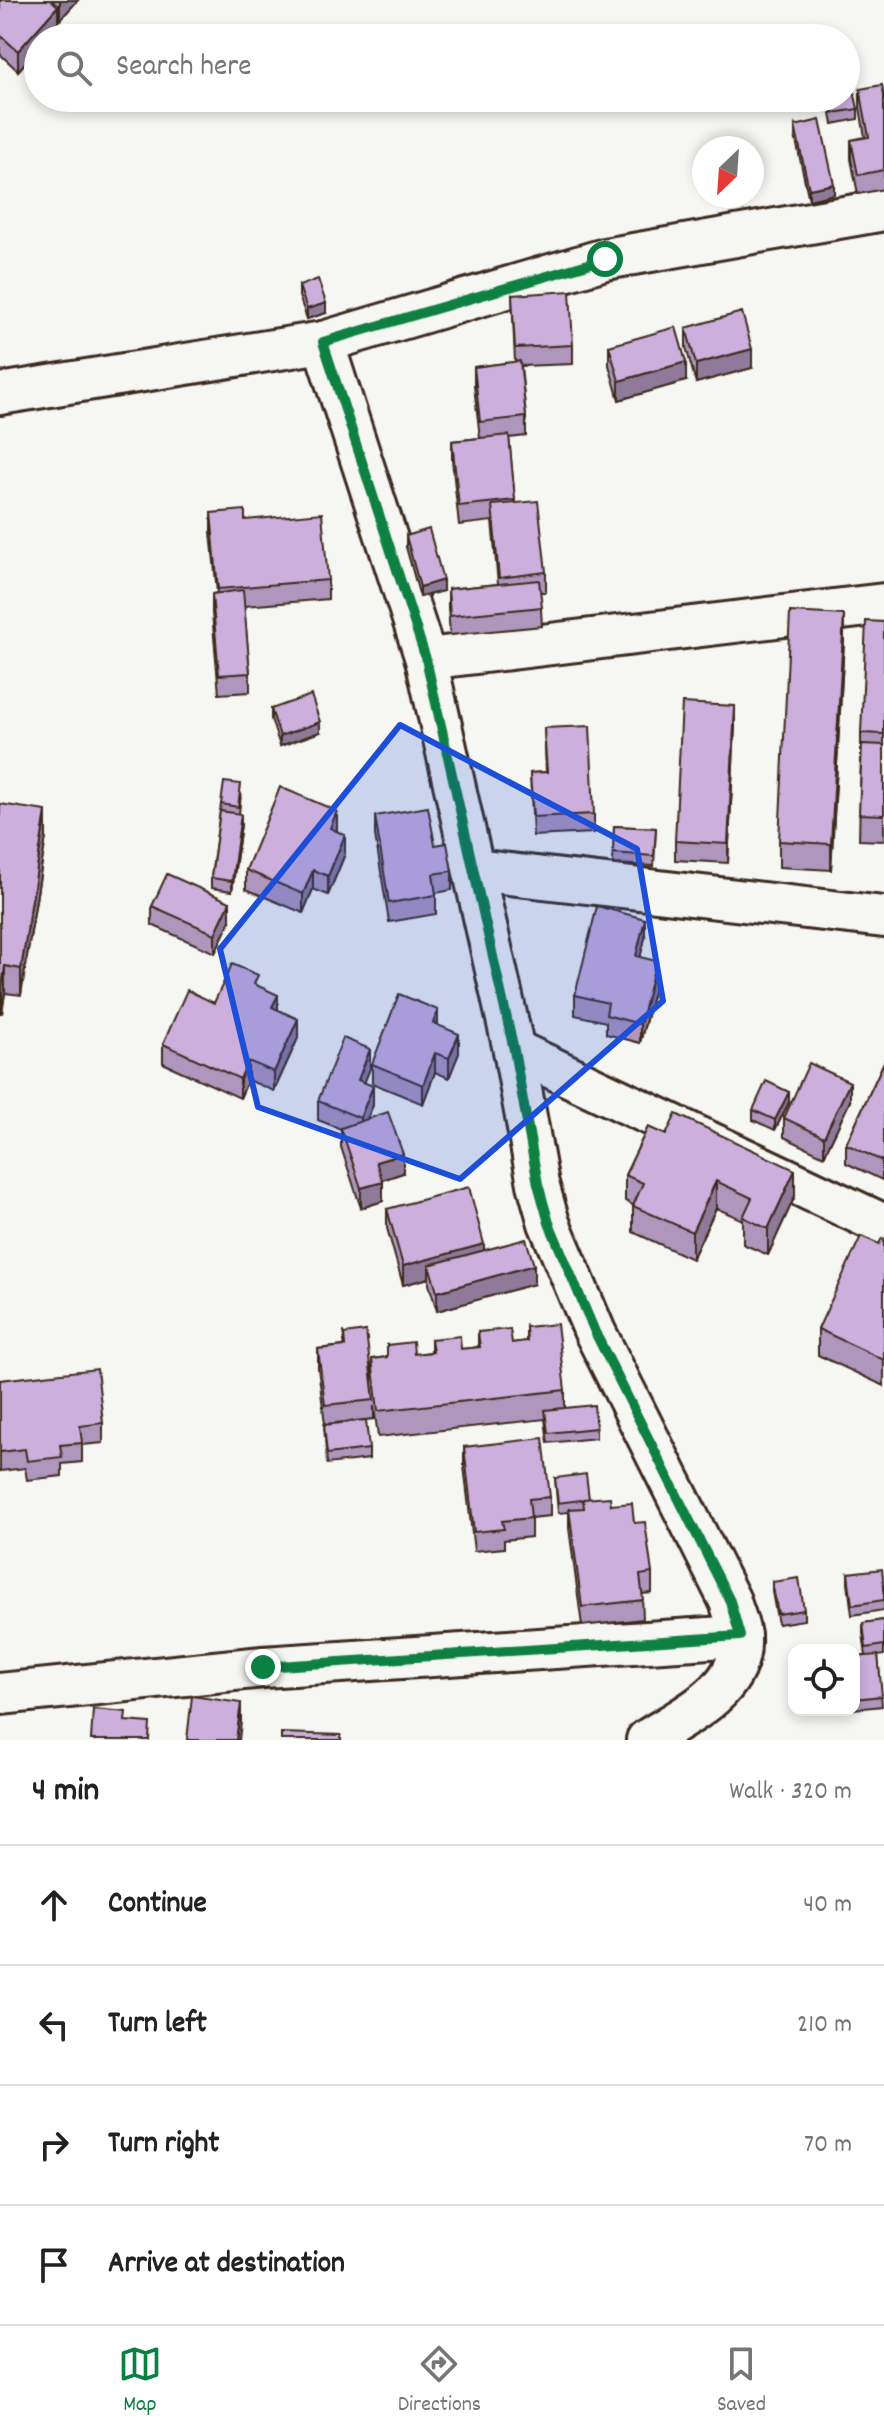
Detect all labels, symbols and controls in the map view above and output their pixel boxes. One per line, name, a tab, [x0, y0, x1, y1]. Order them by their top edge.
search box	[24, 24, 860, 112]
icon: search	[52, 46, 96, 90]
text: Search here	[116, 47, 252, 90]
north arrow	[692, 136, 764, 208]
route start	[587, 241, 623, 277]
map controls	[788, 1644, 860, 1716]
button: locate	[788, 1644, 860, 1716]
route end	[245, 1649, 281, 1685]
text: 4 min	[32, 1768, 99, 1817]
text: Walk · 320 m	[729, 1774, 852, 1811]
icon: ahead	[32, 1883, 76, 1927]
text: Continue	[108, 1884, 207, 1927]
text: 40 m	[803, 1887, 852, 1924]
icon: left	[32, 2003, 76, 2047]
text: Turn left	[108, 2004, 207, 2047]
text: 210 m	[797, 2007, 852, 2044]
icon: right	[32, 2123, 76, 2167]
text: Turn right	[108, 2124, 219, 2167]
text: 70 m	[804, 2127, 852, 2164]
icon: arrive	[32, 2243, 76, 2287]
text: Arrive at destination	[108, 2244, 345, 2287]
tab: Map	[118, 2342, 162, 2421]
tab: Directions	[398, 2342, 481, 2421]
tab: Saved	[717, 2342, 766, 2421]

